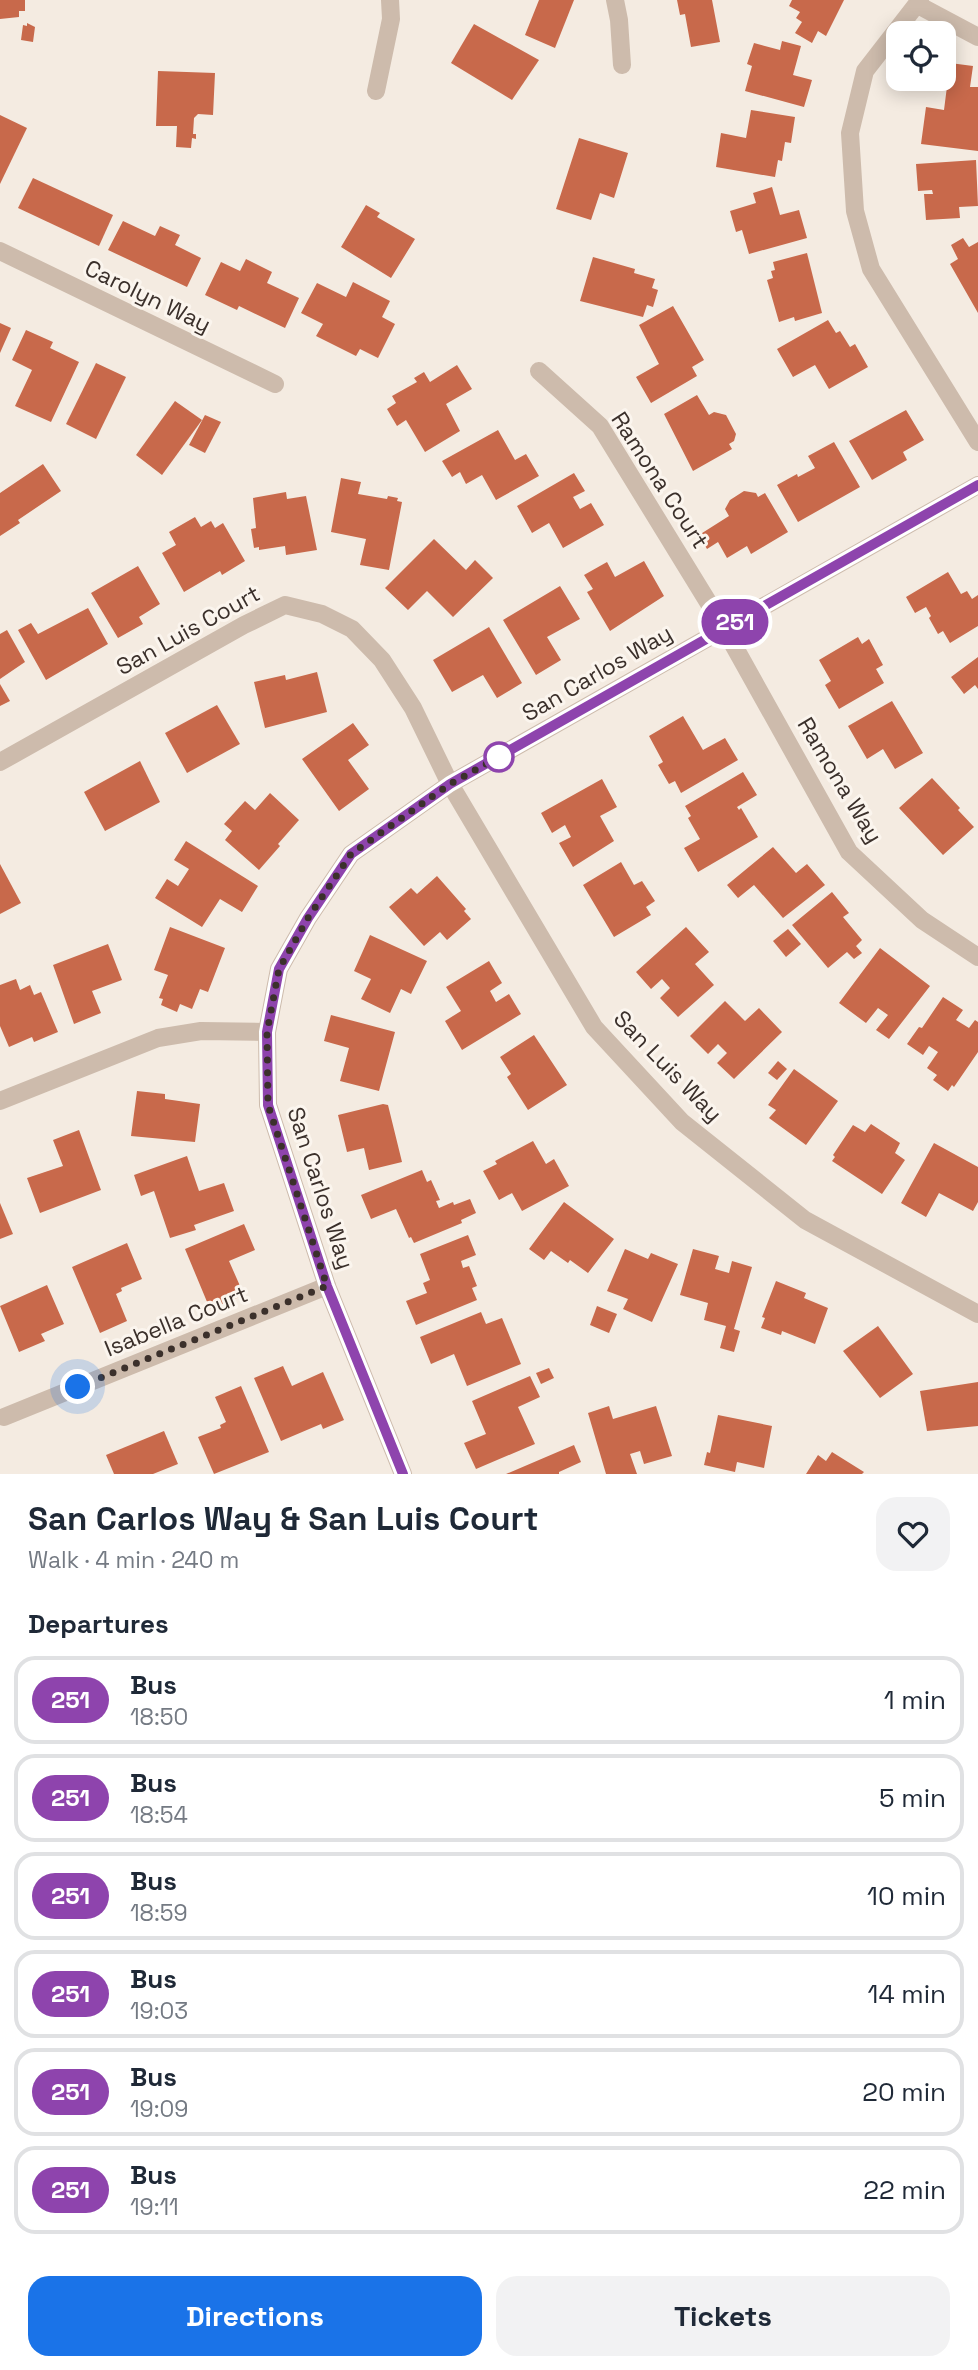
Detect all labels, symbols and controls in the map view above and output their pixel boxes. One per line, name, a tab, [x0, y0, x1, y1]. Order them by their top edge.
map controls	[886, 21, 956, 91]
button: locate	[886, 21, 956, 91]
street label: Carolyn Way	[80, 253, 216, 339]
street label: Ramona Court	[605, 406, 715, 554]
street label: San Luis Court	[111, 578, 265, 682]
line badge: 251	[695, 599, 775, 645]
text: 251	[715, 606, 755, 637]
street label: San Carlos Way	[516, 618, 678, 728]
street label: Ramona Way	[791, 712, 889, 848]
unlabelled marker	[484, 742, 514, 772]
street label: San Luis Way	[607, 1004, 729, 1128]
street label: San Carlos Way	[281, 1103, 361, 1273]
street label: Isabella Court	[100, 1279, 252, 1363]
your location	[60, 1369, 95, 1404]
button: heart	[876, 1497, 950, 1571]
text: San Carlos Way & San Luis Court	[28, 1498, 539, 1540]
text: Walk · 4 min · 240 m	[28, 1545, 239, 1575]
text: Departures	[28, 1607, 169, 1641]
text: Bus	[130, 1668, 177, 1702]
text: 1 min	[884, 1683, 946, 1717]
text: 251	[51, 1684, 90, 1715]
text: 18:50	[130, 1702, 188, 1732]
text: Bus	[130, 1766, 177, 1800]
text: 5 min	[879, 1781, 946, 1815]
text: 251	[51, 1782, 90, 1813]
text: 18:54	[130, 1800, 188, 1830]
text: Bus	[130, 1864, 177, 1898]
text: 10 min	[867, 1879, 946, 1913]
text: 251	[51, 1880, 90, 1911]
text: 18:59	[130, 1898, 188, 1928]
text: Bus	[130, 1962, 177, 1996]
text: 14 min	[868, 1977, 946, 2011]
text: 251	[51, 1978, 90, 2009]
text: 19:03	[130, 1996, 188, 2026]
text: Bus	[130, 2060, 177, 2094]
text: 20 min	[862, 2075, 946, 2109]
text: 251	[51, 2076, 90, 2107]
text: 19:09	[130, 2094, 188, 2124]
text: Bus	[130, 2158, 177, 2192]
text: 22 min	[863, 2173, 946, 2207]
text: 251	[51, 2174, 90, 2205]
text: 19:11	[130, 2192, 179, 2222]
button: Directions	[28, 2276, 482, 2356]
button: Tickets	[496, 2276, 950, 2356]

